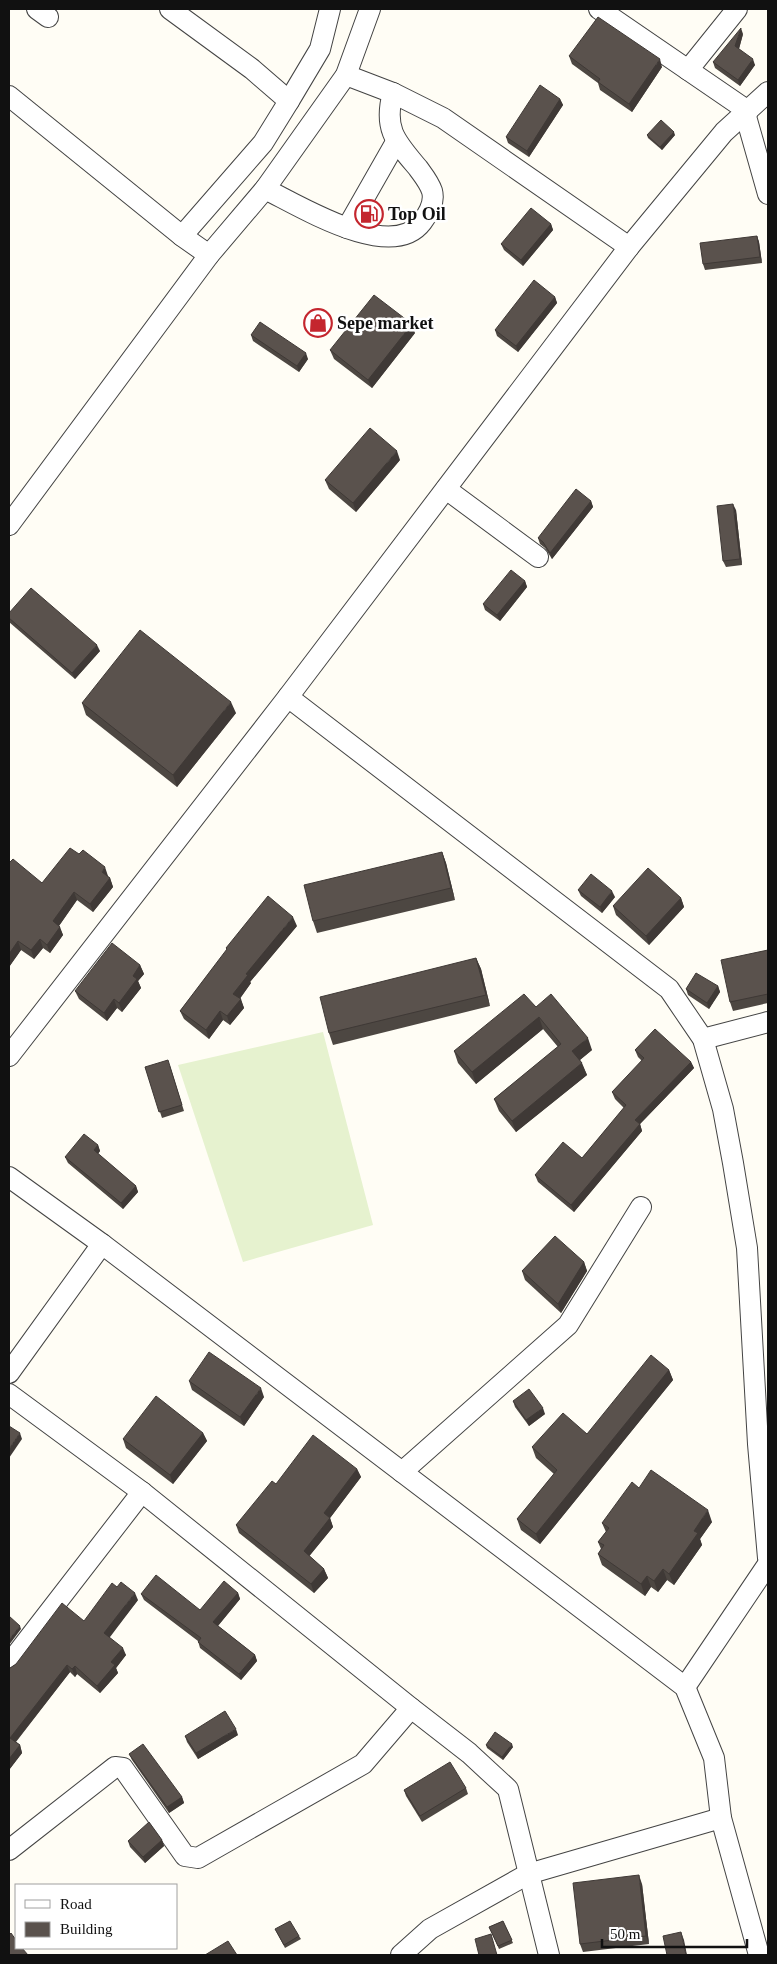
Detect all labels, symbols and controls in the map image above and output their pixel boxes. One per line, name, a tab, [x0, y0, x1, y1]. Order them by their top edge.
fuel station icon: Top Oil	[354, 199, 384, 229]
place label: Top Oil	[388, 204, 446, 224]
shop icon: Sepe market	[303, 308, 333, 338]
place label: Sepe market	[337, 313, 433, 333]
legend	[15, 1884, 178, 1949]
text: Road	[60, 1896, 92, 1912]
scale bar	[602, 1916, 747, 1948]
text: Building	[60, 1921, 113, 1937]
text: 50 m	[610, 1926, 641, 1942]

